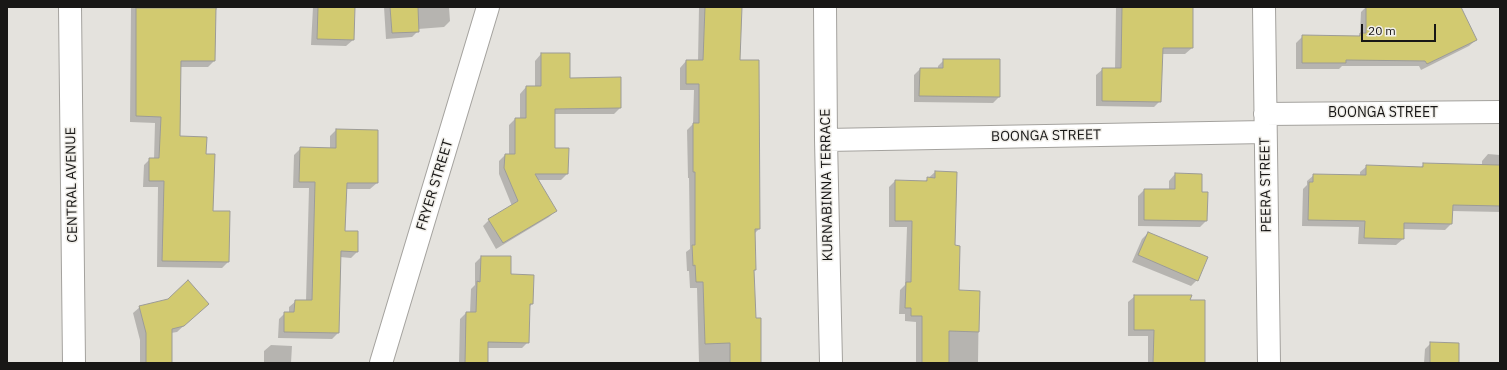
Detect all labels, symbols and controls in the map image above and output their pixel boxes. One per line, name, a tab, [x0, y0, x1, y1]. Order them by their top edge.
scale bar	[1363, 16, 1438, 42]
text: 20 m	[1368, 23, 1396, 38]
street label: BOONGA STREET	[1328, 105, 1438, 121]
street label: KURNABINNA TERRACE	[817, 109, 837, 261]
street label: CENTRAL AVENUE	[63, 127, 81, 243]
street label: BOONGA STREET	[991, 127, 1101, 145]
street label: FRYER STREET	[413, 137, 457, 233]
street label: PEERA STREET	[1257, 137, 1275, 233]

